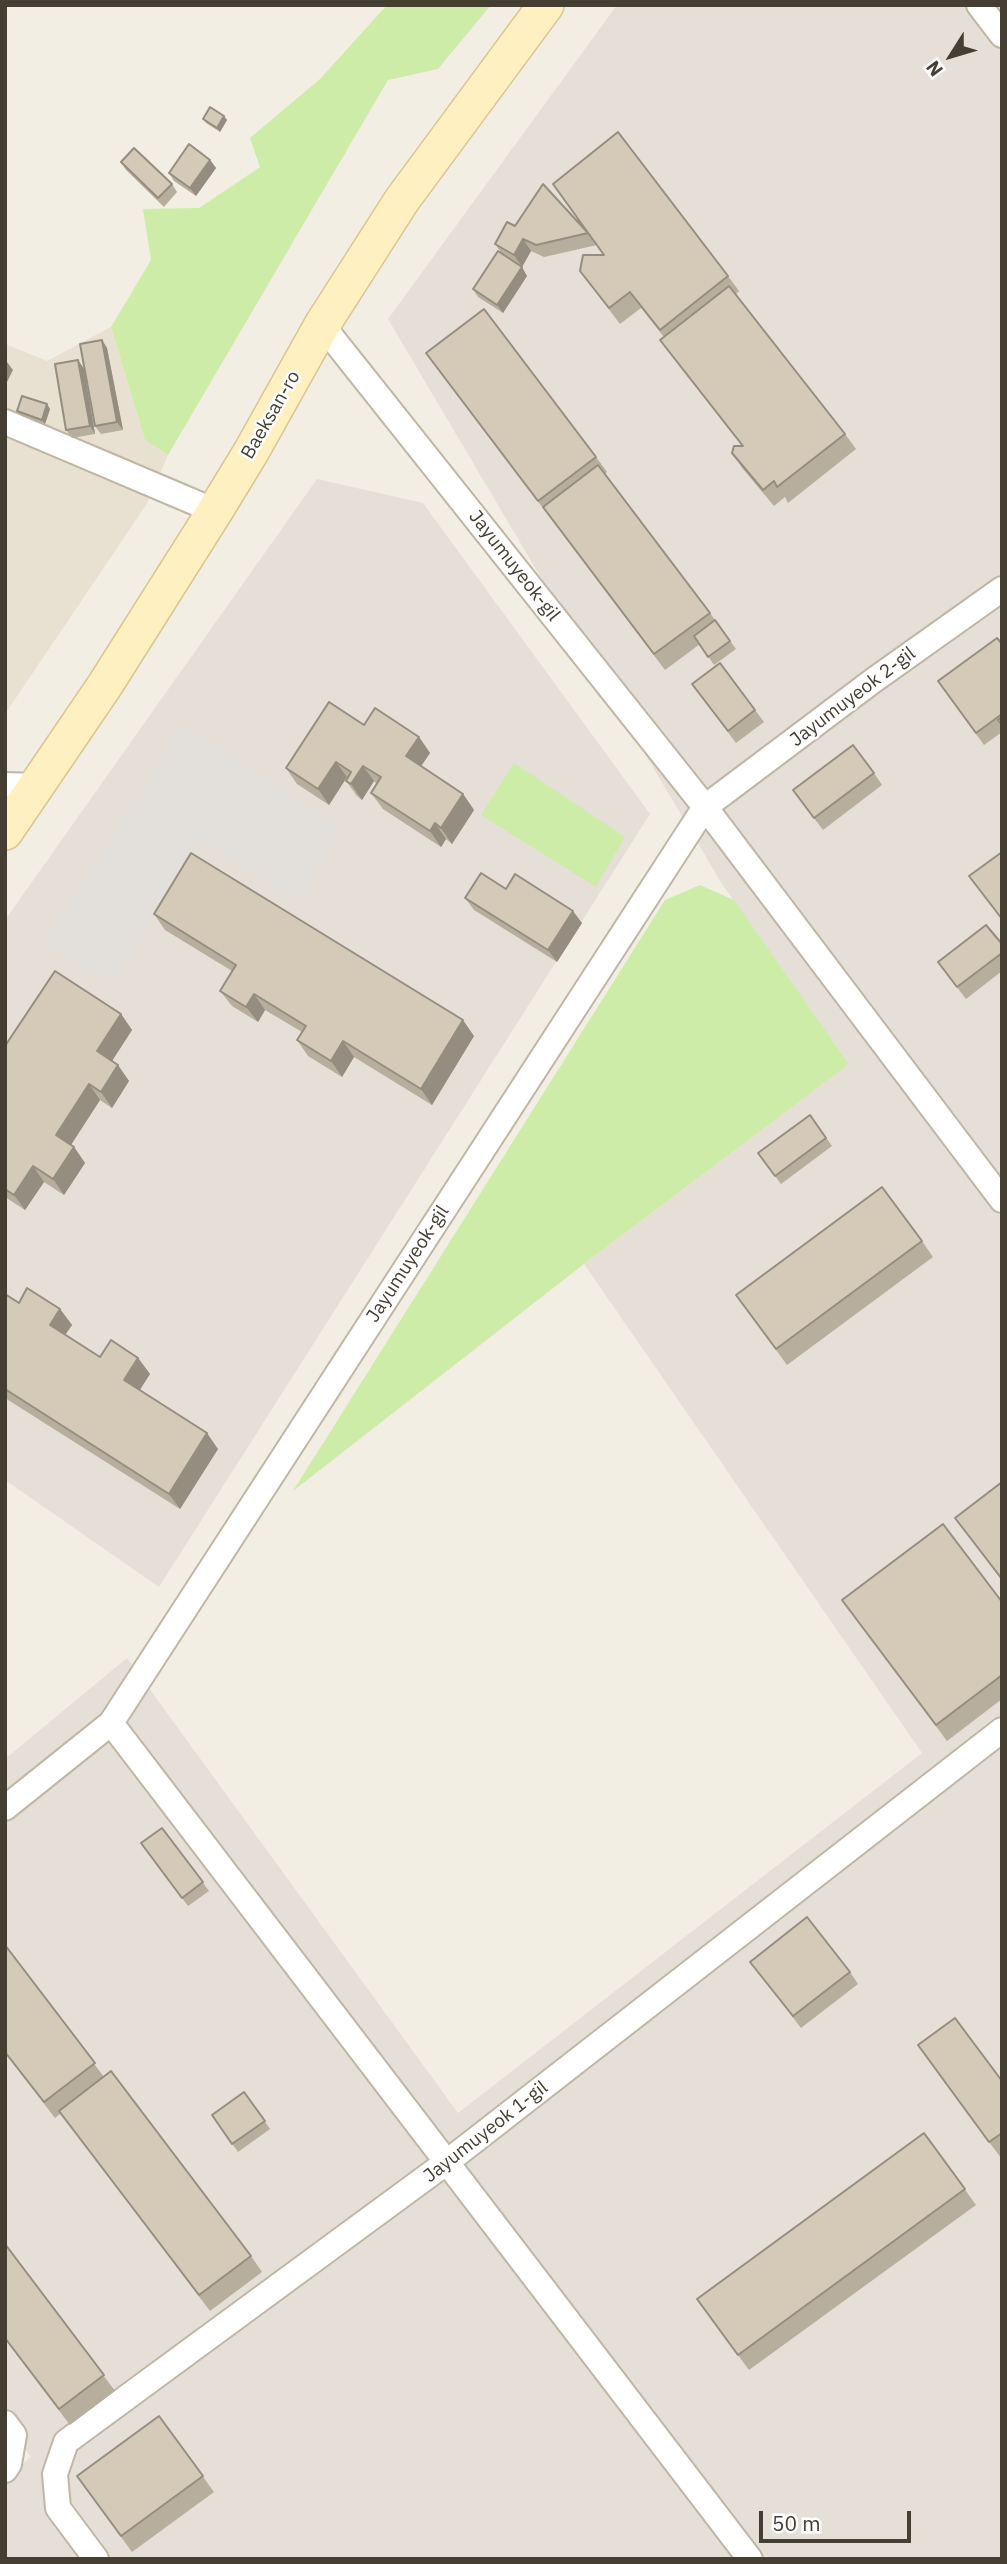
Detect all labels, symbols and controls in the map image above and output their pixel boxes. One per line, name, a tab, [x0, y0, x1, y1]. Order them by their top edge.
north arrow	[916, 21, 986, 91]
text: N	[921, 56, 948, 81]
street label: Baeksan-ro	[237, 367, 305, 463]
street label: Jayumuyeok-gil	[464, 506, 564, 626]
street label: Jayumuyeok 2-gil	[786, 642, 920, 752]
street label: Jayumuyeok-gil	[362, 1201, 454, 1327]
street label: Jayumuyeok 1-gil	[419, 2076, 553, 2188]
scale bar	[762, 2498, 914, 2542]
text: 50 m	[772, 2509, 821, 2537]

